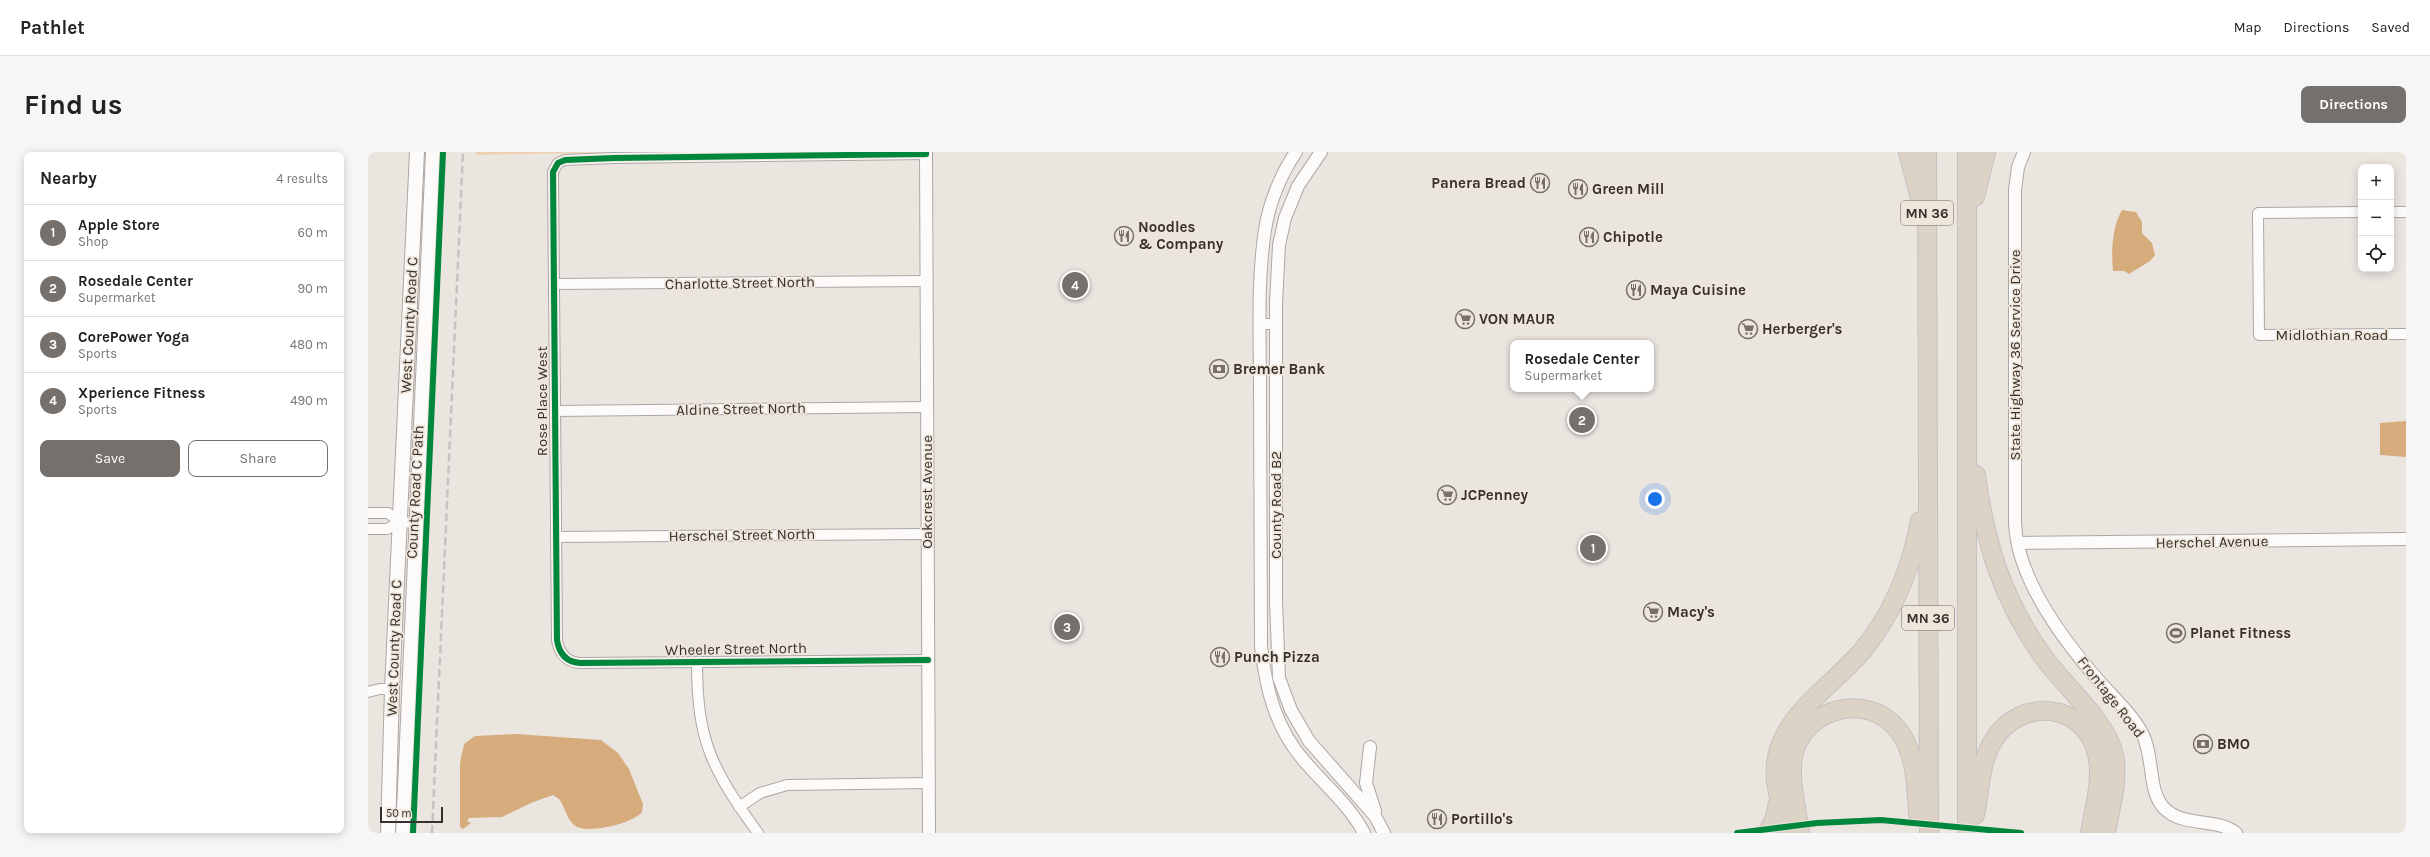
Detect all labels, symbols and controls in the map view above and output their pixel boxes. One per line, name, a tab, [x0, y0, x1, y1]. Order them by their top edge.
text: Pathlet	[20, 17, 85, 39]
text: Map	[2234, 19, 2262, 36]
text: Directions	[2284, 19, 2349, 36]
text: Saved	[2371, 19, 2410, 36]
button: Directions	[2301, 86, 2406, 123]
text: Find us	[24, 88, 123, 121]
map controls	[2358, 164, 2394, 272]
button: +	[2358, 164, 2394, 200]
text: Nearby	[40, 168, 97, 188]
text: 4 results	[276, 171, 328, 186]
restaurant icon: Panera Bread	[1529, 172, 1551, 194]
place label: Panera Bread	[1431, 174, 1526, 192]
restaurant icon: Green Mill	[1567, 178, 1589, 200]
place label: Green Mill	[1592, 180, 1664, 198]
button: −	[2358, 200, 2394, 236]
road number: MN 36	[1901, 201, 1953, 225]
text: Apple Store	[78, 216, 160, 234]
place label: Noodles & Company	[1138, 218, 1224, 253]
text: 1	[51, 225, 55, 240]
text: 60 m	[298, 225, 328, 240]
restaurant icon: Noodles & Company	[1113, 225, 1135, 247]
restaurant icon: Chipotle	[1578, 226, 1600, 248]
place label: Chipotle	[1603, 228, 1663, 246]
text: Shop	[78, 234, 108, 249]
button: locate	[2358, 236, 2394, 272]
street label: State Highway 36 Service Drive	[2006, 250, 2024, 460]
street label: West County Road C	[396, 256, 422, 394]
pin: 4	[1062, 270, 1088, 300]
text: Rosedale Center	[78, 272, 193, 290]
street label: Charlotte Street North	[665, 273, 815, 293]
restaurant icon: Maya Cuisine	[1625, 279, 1647, 301]
text: 2	[49, 281, 57, 296]
text: 90 m	[297, 281, 328, 296]
place label: Maya Cuisine	[1650, 281, 1746, 299]
text: Supermarket	[78, 290, 156, 305]
supermarket icon: VON MAUR	[1454, 308, 1476, 330]
place label: VON MAUR	[1479, 310, 1555, 328]
supermarket icon: Herberger's	[1737, 318, 1759, 340]
place label: Herberger's	[1762, 320, 1843, 338]
street label: Midlothian Road	[2275, 326, 2389, 344]
text: CorePower Yoga	[78, 328, 190, 346]
text: 3	[49, 337, 57, 352]
text: 480 m	[290, 337, 328, 352]
popup	[1510, 340, 1654, 392]
street label: Rose Place West	[533, 345, 551, 456]
text: Sports	[78, 346, 117, 361]
text: Rosedale Center	[1525, 350, 1639, 368]
bank icon: Bremer Bank	[1208, 358, 1230, 380]
place label: Bremer Bank	[1233, 360, 1325, 378]
text: Supermarket	[1525, 368, 1602, 383]
text: Xperience Fitness	[78, 384, 205, 402]
text: 4	[49, 393, 57, 408]
text: 490 m	[290, 393, 328, 408]
street label: Aldine Street North	[676, 399, 806, 419]
text: Sports	[78, 402, 117, 417]
pin: 2	[1569, 405, 1595, 435]
street label: County Road C Path	[403, 425, 427, 559]
street label: Oakcrest Avenue	[918, 435, 936, 549]
button: Save	[40, 440, 180, 477]
button: Share	[188, 440, 328, 477]
street label: County Road B2	[1267, 451, 1285, 559]
supermarket icon: JCPenney	[1436, 484, 1458, 506]
place label: JCPenney	[1461, 486, 1528, 504]
your location	[1645, 489, 1665, 509]
street label: Herschel Street North	[669, 525, 815, 545]
street label: Herschel Avenue	[2156, 532, 2268, 552]
pin: 1	[1580, 533, 1606, 563]
street label: West County Road C	[383, 579, 405, 717]
supermarket icon: Macy's	[1642, 601, 1664, 623]
place label: Macy's	[1667, 603, 1715, 621]
road number: MN 36	[1902, 606, 1954, 630]
pin: 3	[1054, 612, 1080, 642]
sports icon: Planet Fitness	[2165, 622, 2187, 644]
place label: Planet Fitness	[2190, 624, 2291, 642]
street label: Wheeler Street North	[665, 639, 807, 659]
restaurant icon: Punch Pizza	[1209, 646, 1231, 668]
place label: Punch Pizza	[1234, 648, 1320, 666]
street label: Frontage Road	[2074, 653, 2148, 741]
bank icon: BMO	[2192, 733, 2214, 755]
place label: BMO	[2217, 735, 2250, 753]
scale bar	[380, 805, 443, 824]
text: 50 m	[386, 807, 412, 820]
restaurant icon: Portillo's	[1426, 808, 1448, 830]
place label: Portillo's	[1451, 810, 1513, 828]

